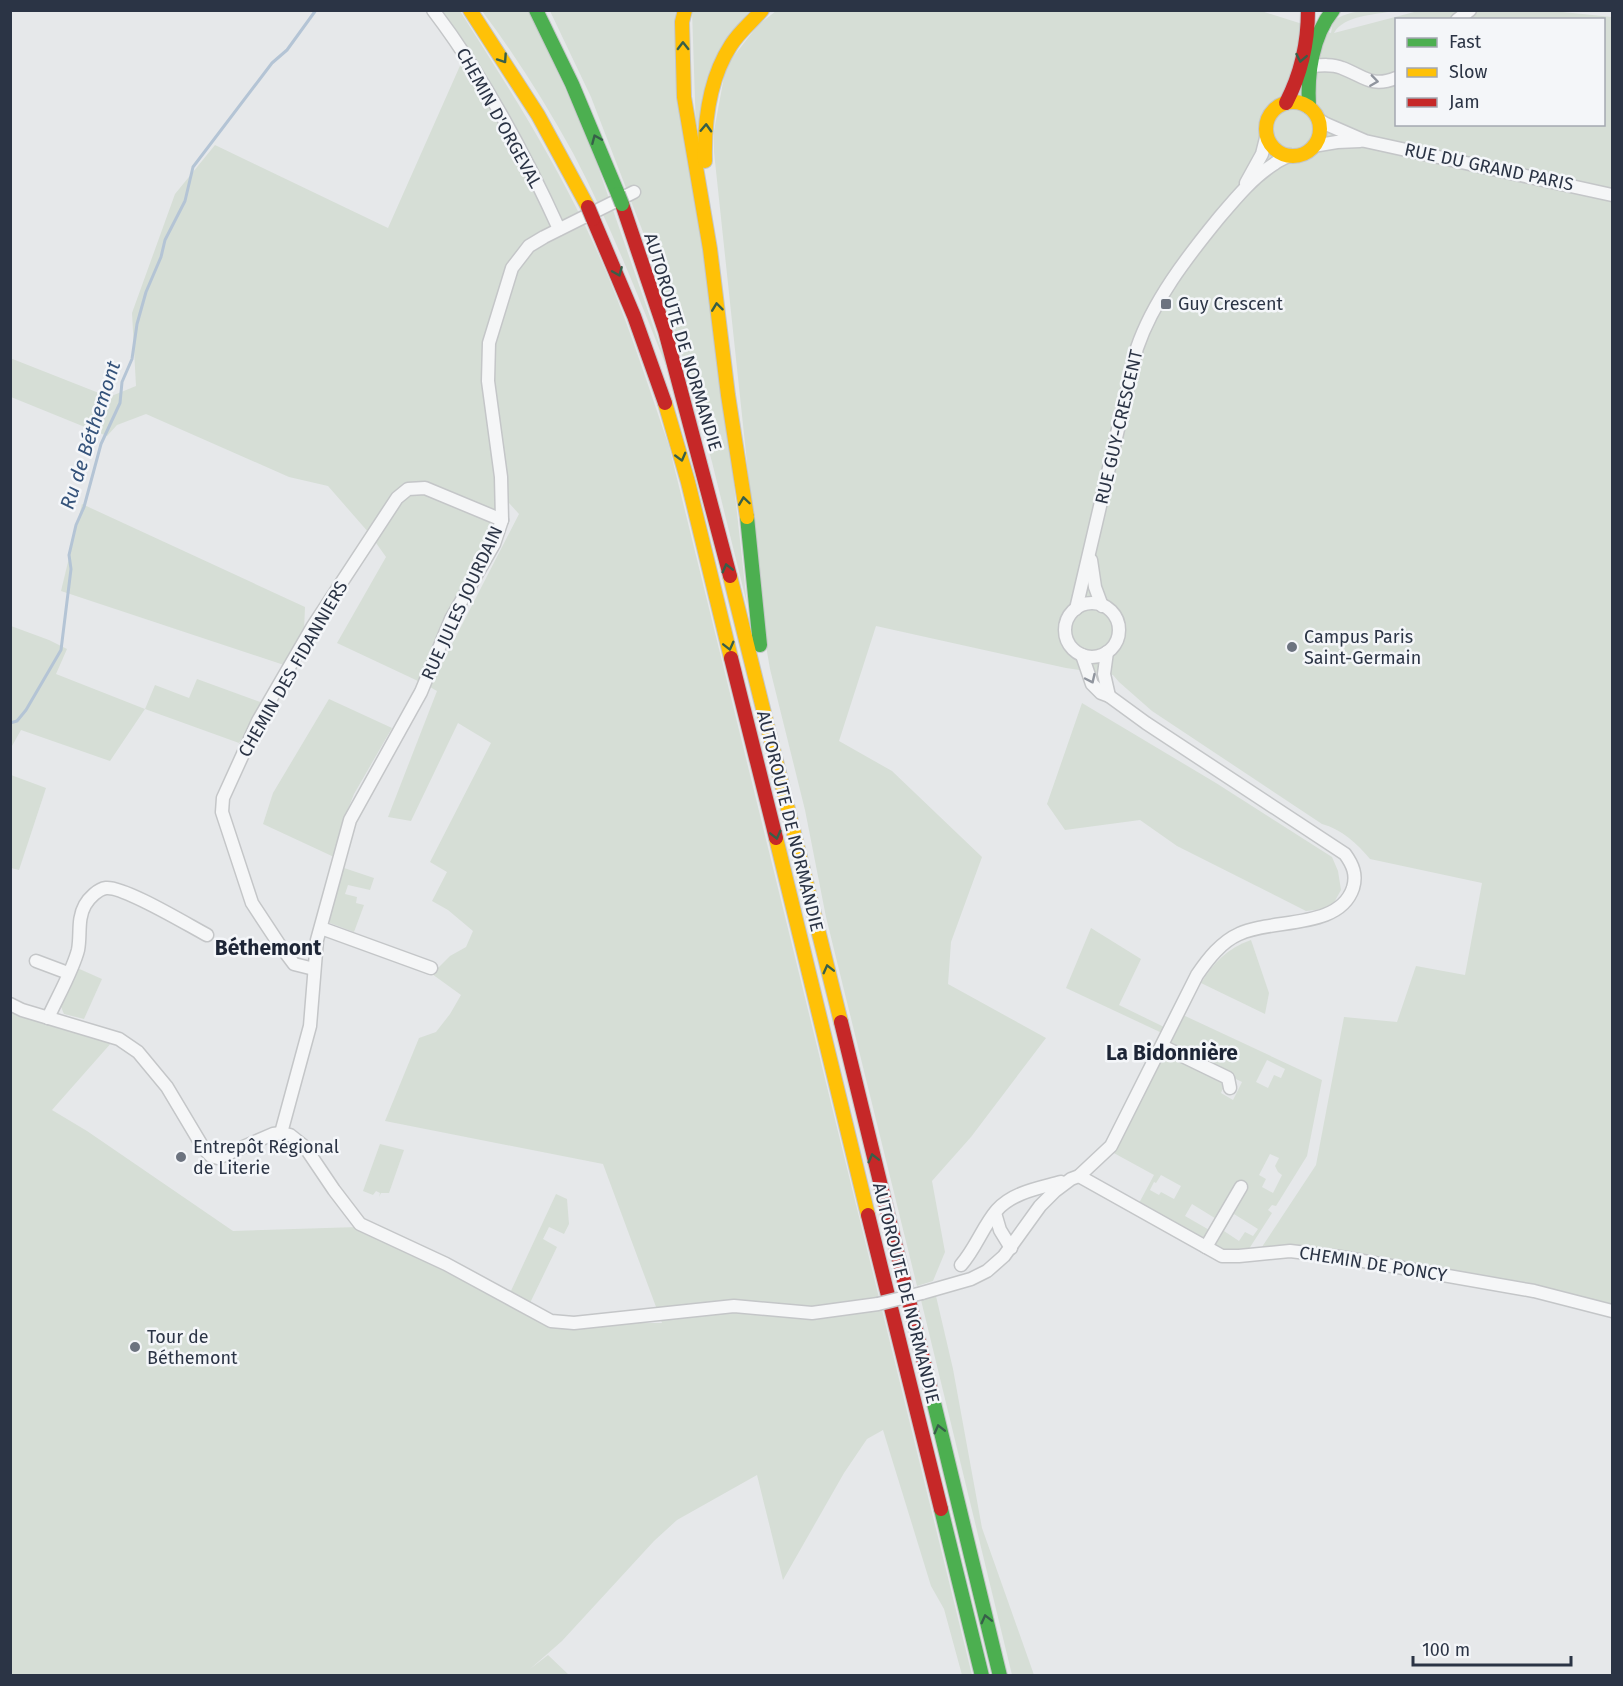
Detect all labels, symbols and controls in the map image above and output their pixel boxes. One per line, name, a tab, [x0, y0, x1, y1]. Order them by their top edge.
legend	[1395, 18, 1605, 126]
text: Fast	[1449, 31, 1482, 53]
one-way arrow	[677, 41, 689, 50]
street label: CHEMIN D'ORGEVAL	[451, 44, 547, 192]
one-way arrow	[496, 52, 507, 63]
one-way arrow	[1295, 53, 1308, 63]
text: Slow	[1449, 61, 1488, 83]
one-way arrow	[1369, 74, 1379, 87]
text: Jam	[1449, 91, 1480, 113]
one-way arrow	[699, 123, 712, 132]
one-way arrow	[591, 135, 603, 146]
street label: RUE DU GRAND PARIS	[1402, 138, 1576, 196]
street label: AUTOROUTE DE NORMANDIE	[639, 230, 727, 454]
one-way arrow	[611, 266, 623, 277]
place label: Guy Crescent	[1178, 293, 1283, 315]
marker: Guy Crescent	[1159, 297, 1173, 311]
one-way arrow	[712, 303, 724, 312]
street label: RUE GUY-CRESCENT	[1091, 347, 1148, 506]
water label: Ru de Béthemont	[55, 357, 126, 512]
one-way arrow	[674, 451, 686, 462]
one-way arrow	[739, 496, 751, 505]
street label: RUE JULES JOURDAIN	[417, 522, 507, 684]
one-way arrow	[721, 563, 734, 573]
street label: CHEMIN DES FIDANNIERS	[233, 577, 353, 761]
place label: Campus Paris Saint-Germain	[1304, 626, 1421, 669]
one-way arrow	[721, 640, 734, 650]
marker: Campus Paris Saint-Germain	[1285, 640, 1299, 654]
one-way arrow	[1084, 673, 1096, 684]
street label: AUTOROUTE DE NORMANDIE	[752, 708, 828, 934]
one-way arrow	[768, 830, 781, 840]
district label: Béthemont	[215, 935, 322, 961]
one-way arrow	[822, 964, 835, 974]
district label: La Bidonnière	[1106, 1040, 1238, 1066]
place label: Entrepôt Régional de Literie	[193, 1136, 339, 1179]
marker: Entrepôt Régional de Literie	[174, 1150, 188, 1164]
one-way arrow	[868, 1154, 881, 1164]
street label: AUTOROUTE DE NORMANDIE	[868, 1180, 944, 1406]
street label: CHEMIN DE PONCY	[1298, 1241, 1449, 1287]
place label: Tour de Béthemont	[147, 1326, 238, 1369]
marker: Tour de Béthemont	[128, 1340, 142, 1354]
one-way arrow	[934, 1425, 947, 1435]
one-way arrow	[981, 1614, 993, 1625]
scale bar	[1413, 1629, 1570, 1667]
text: 100 m	[1422, 1639, 1470, 1661]

